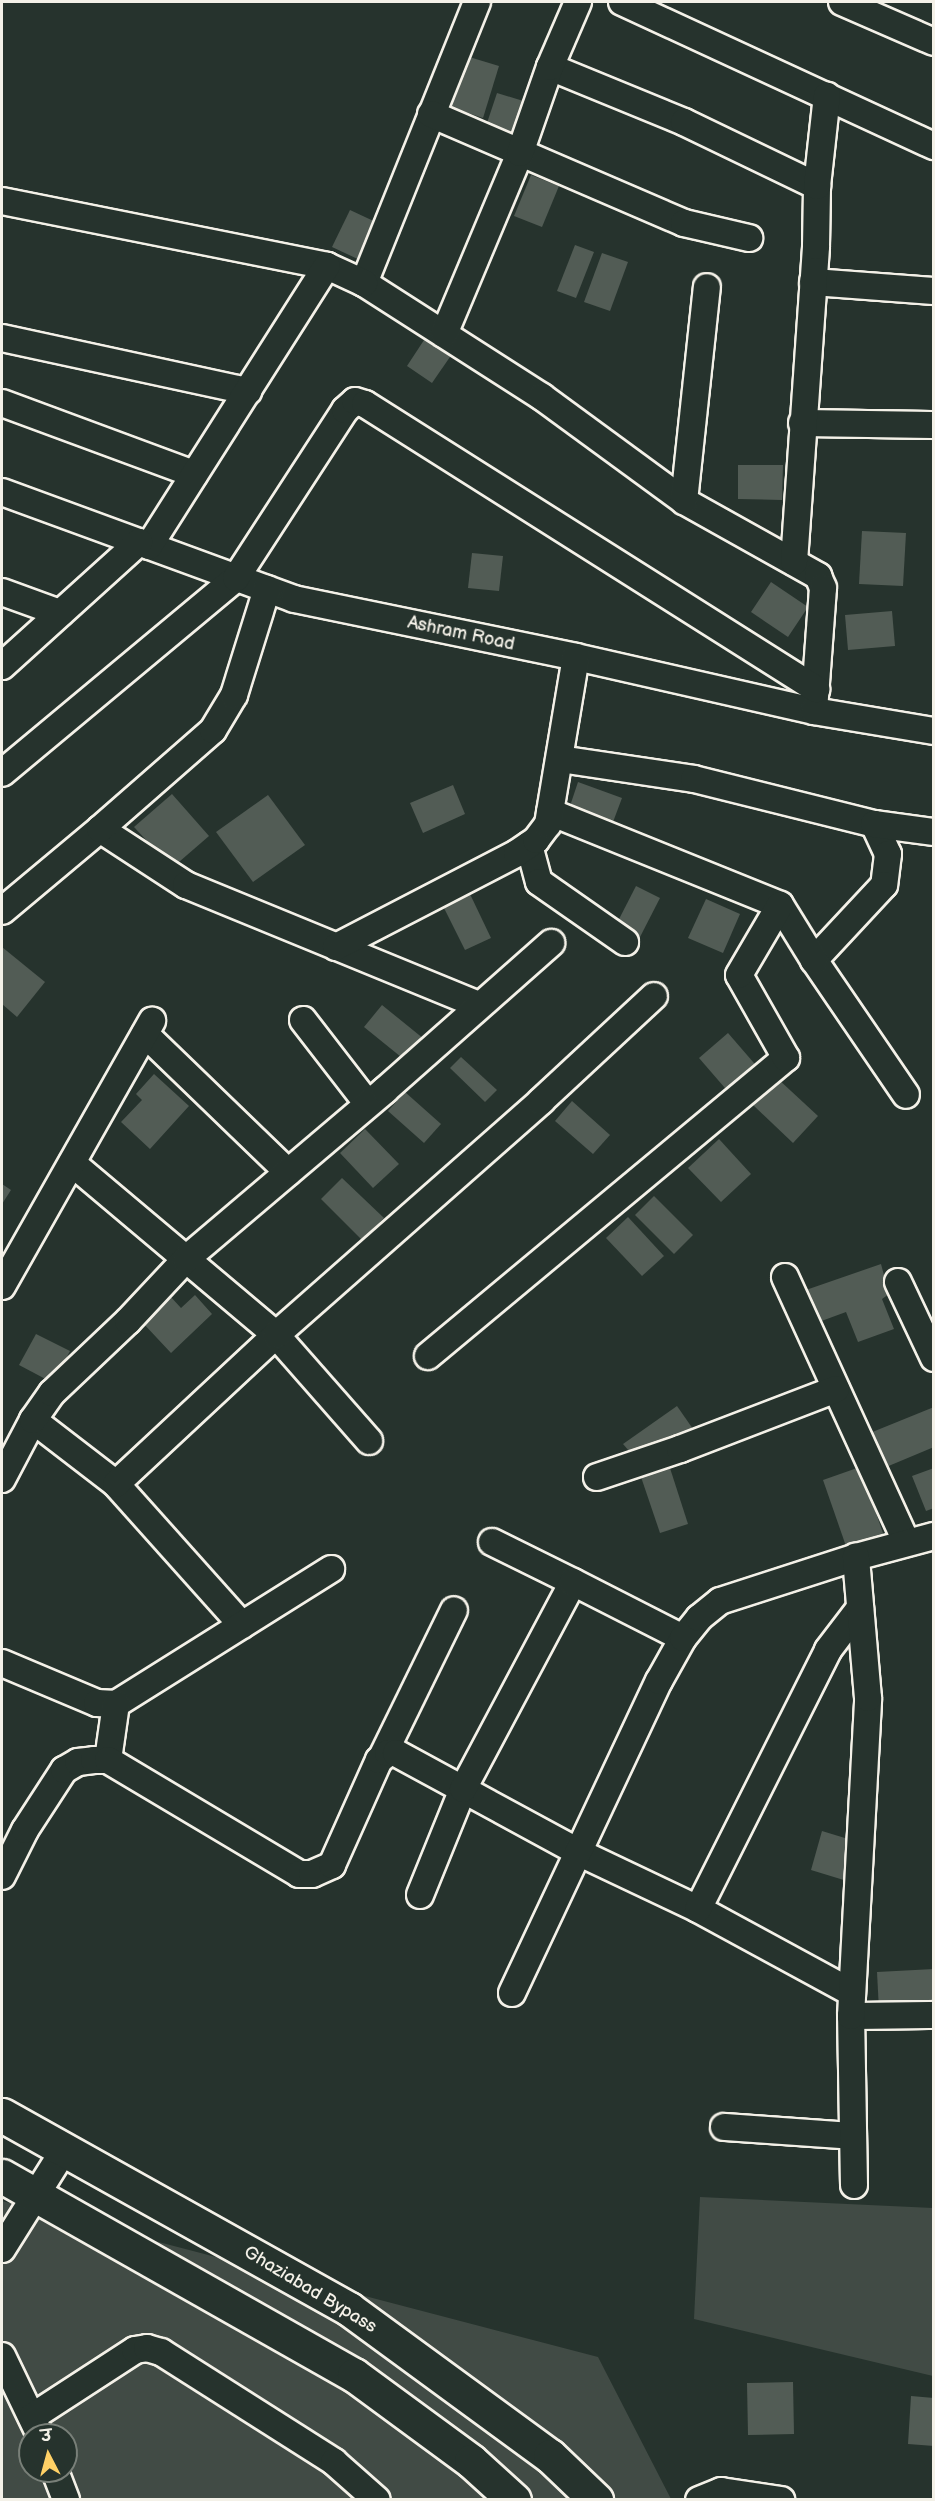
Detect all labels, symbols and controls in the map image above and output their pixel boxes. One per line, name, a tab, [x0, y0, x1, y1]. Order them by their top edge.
street label: Ashram Road	[406, 612, 516, 656]
street label: Ghaziabad Bypass	[240, 2242, 380, 2338]
north arrow	[18, 2423, 78, 2483]
text: उ	[40, 2427, 53, 2447]

